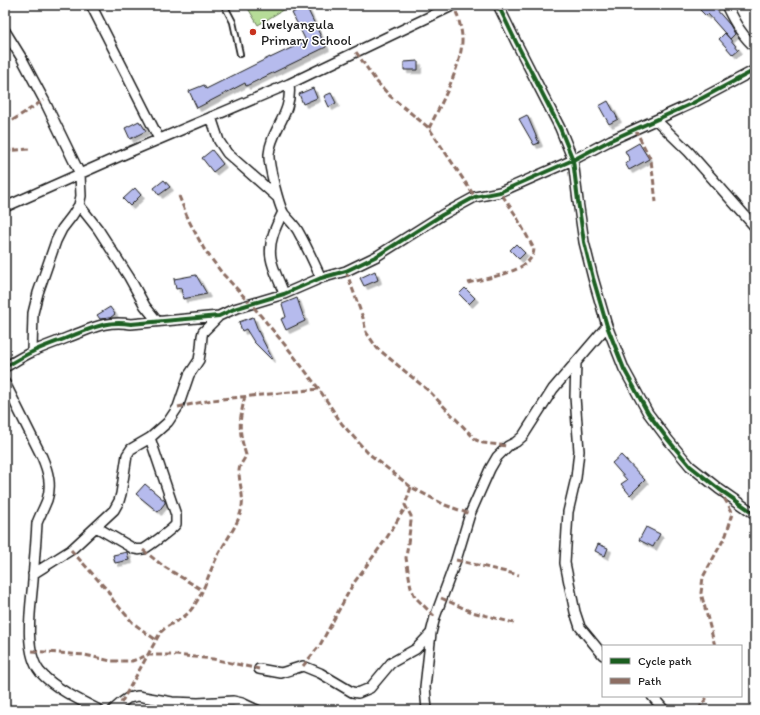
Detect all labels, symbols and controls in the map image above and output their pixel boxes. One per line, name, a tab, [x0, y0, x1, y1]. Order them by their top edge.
place label: Iwelyangula Primary School	[261, 16, 352, 49]
marker: Iwelyangula Primary School	[248, 27, 258, 37]
legend	[602, 645, 742, 697]
text: Cycle path	[638, 654, 692, 668]
text: Path	[638, 674, 661, 688]

